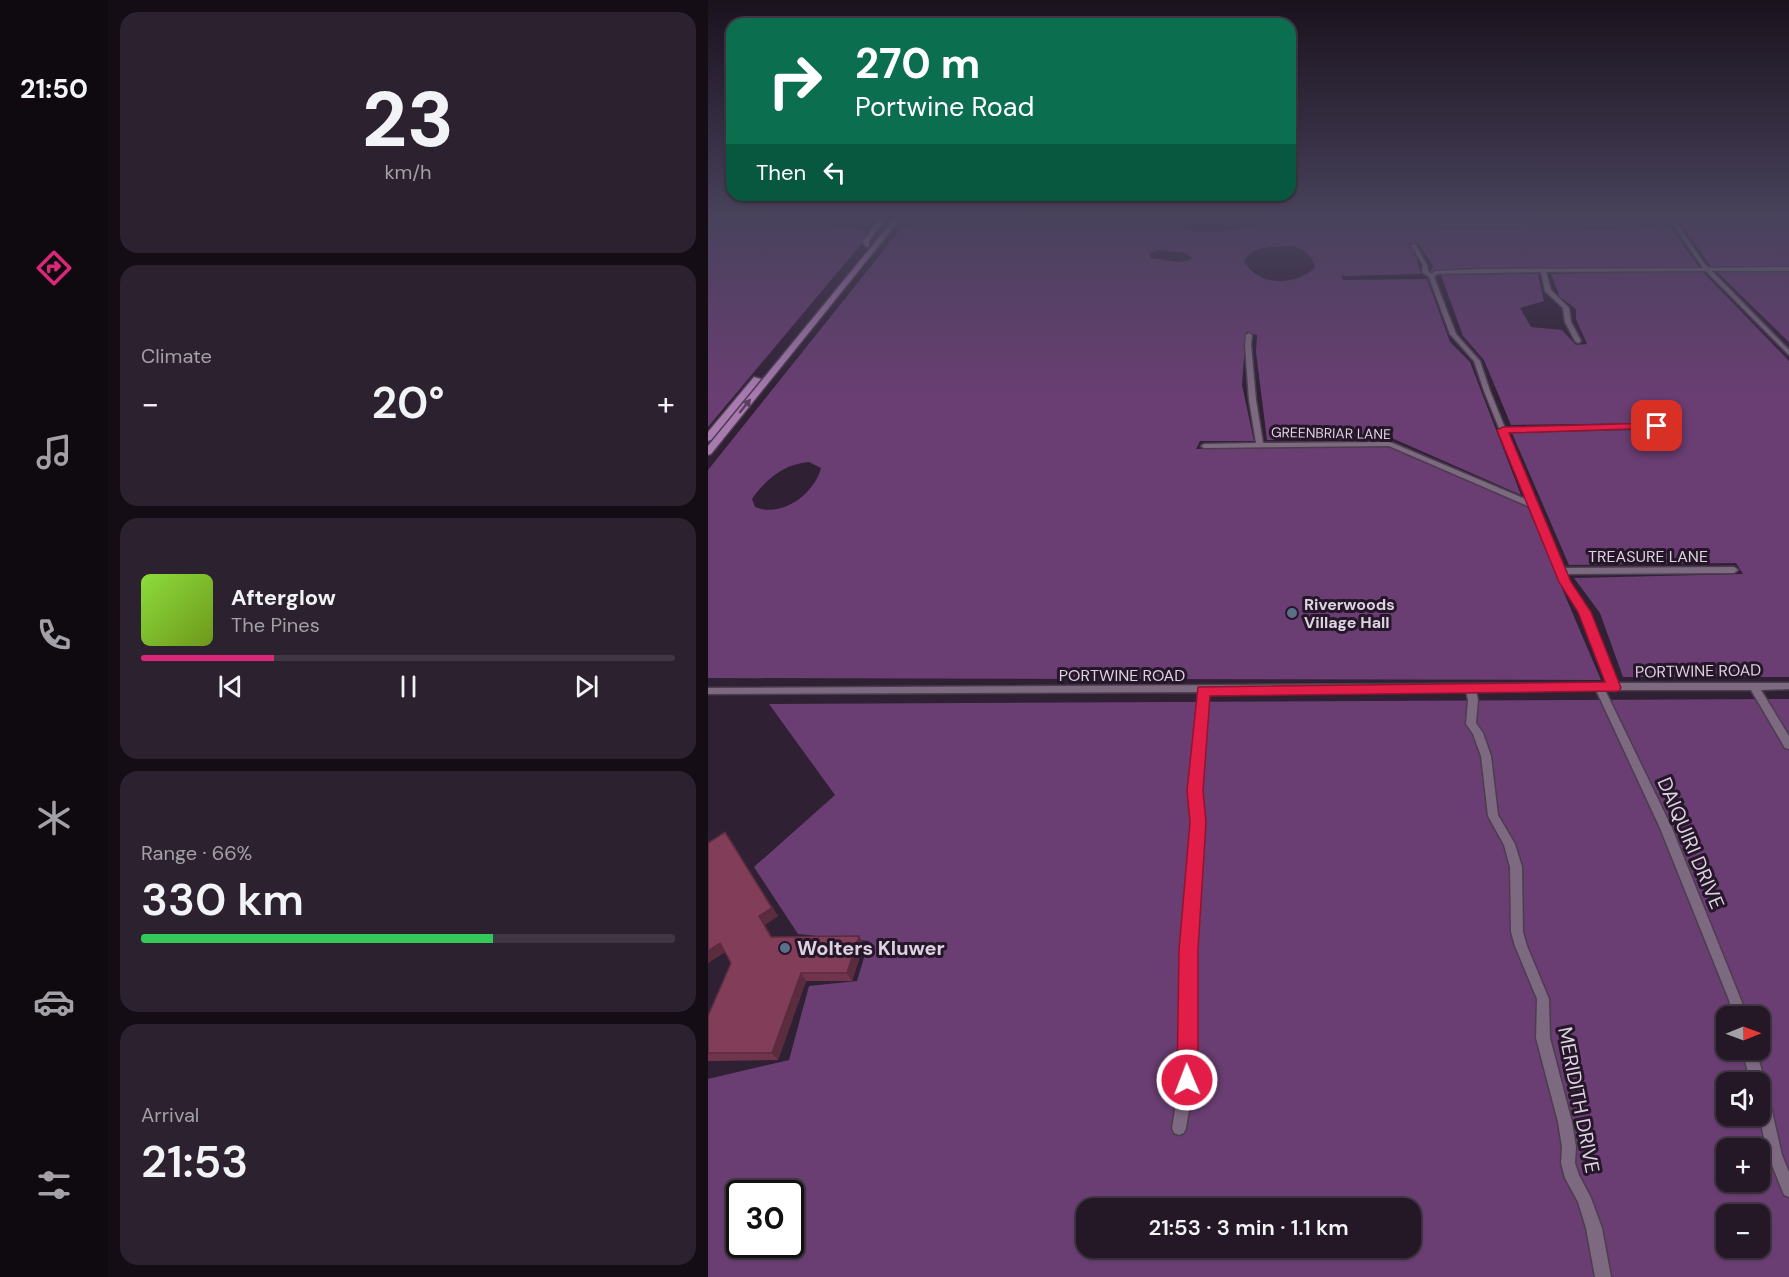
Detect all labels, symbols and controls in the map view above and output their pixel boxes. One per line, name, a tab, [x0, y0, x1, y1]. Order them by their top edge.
text: 270 m	[855, 36, 980, 91]
icon: right	[756, 42, 834, 120]
text: 23	[362, 69, 454, 170]
text: 21:50	[20, 71, 88, 106]
text: Portwine Road	[855, 89, 1034, 124]
icon: left	[818, 156, 851, 189]
text: Then	[756, 158, 806, 187]
text: km/h	[384, 159, 432, 185]
icon: directions	[33, 247, 75, 289]
text: Climate	[141, 343, 212, 369]
text: 20°	[371, 373, 445, 432]
text: −	[141, 382, 159, 425]
text: +	[657, 382, 675, 425]
one-way arrow	[738, 399, 751, 414]
pin	[1631, 400, 1682, 451]
icon: arrive	[1640, 409, 1673, 442]
street label: GREENBRIAR LANE	[1271, 423, 1391, 443]
icon: music	[33, 431, 75, 473]
street label: TREASURE LANE	[1588, 546, 1708, 567]
text: Afterglow	[231, 583, 336, 612]
place label: Riverwoods Village Hall	[1304, 594, 1395, 633]
marker: Riverwoods Village Hall	[1285, 606, 1299, 620]
text: The Pines	[231, 612, 320, 638]
icon: phone	[33, 614, 75, 656]
street label: PORTWINE ROAD	[1635, 659, 1761, 683]
street label: PORTWINE ROAD	[1059, 665, 1185, 686]
icon: previous	[214, 670, 247, 703]
icon: pause	[392, 670, 425, 703]
icon: next	[570, 670, 603, 703]
street label: DAIQUIRI DRIVE	[1652, 773, 1730, 913]
icon: climate	[33, 797, 75, 839]
text: Range · 66%	[141, 840, 252, 866]
text: 330 km	[141, 870, 304, 929]
place label: Wolters Kluwer	[797, 935, 945, 961]
marker: Wolters Kluwer	[778, 941, 792, 955]
icon: car	[33, 981, 75, 1023]
north arrow	[1716, 1006, 1770, 1060]
map controls	[1716, 1006, 1770, 1258]
street label: MERIDITH DRIVE	[1552, 1025, 1606, 1175]
position arrow	[1155, 1048, 1219, 1112]
button: sound	[1716, 1072, 1770, 1126]
text: Arrival	[141, 1102, 199, 1128]
text: 21:53	[141, 1132, 248, 1191]
button: +	[1716, 1138, 1770, 1192]
icon: filters	[33, 1164, 75, 1206]
speed limit sign: 30	[726, 1180, 804, 1258]
button: −	[1716, 1204, 1770, 1258]
text: 21:53 · 3 min · 1.1 km	[1148, 1213, 1349, 1242]

